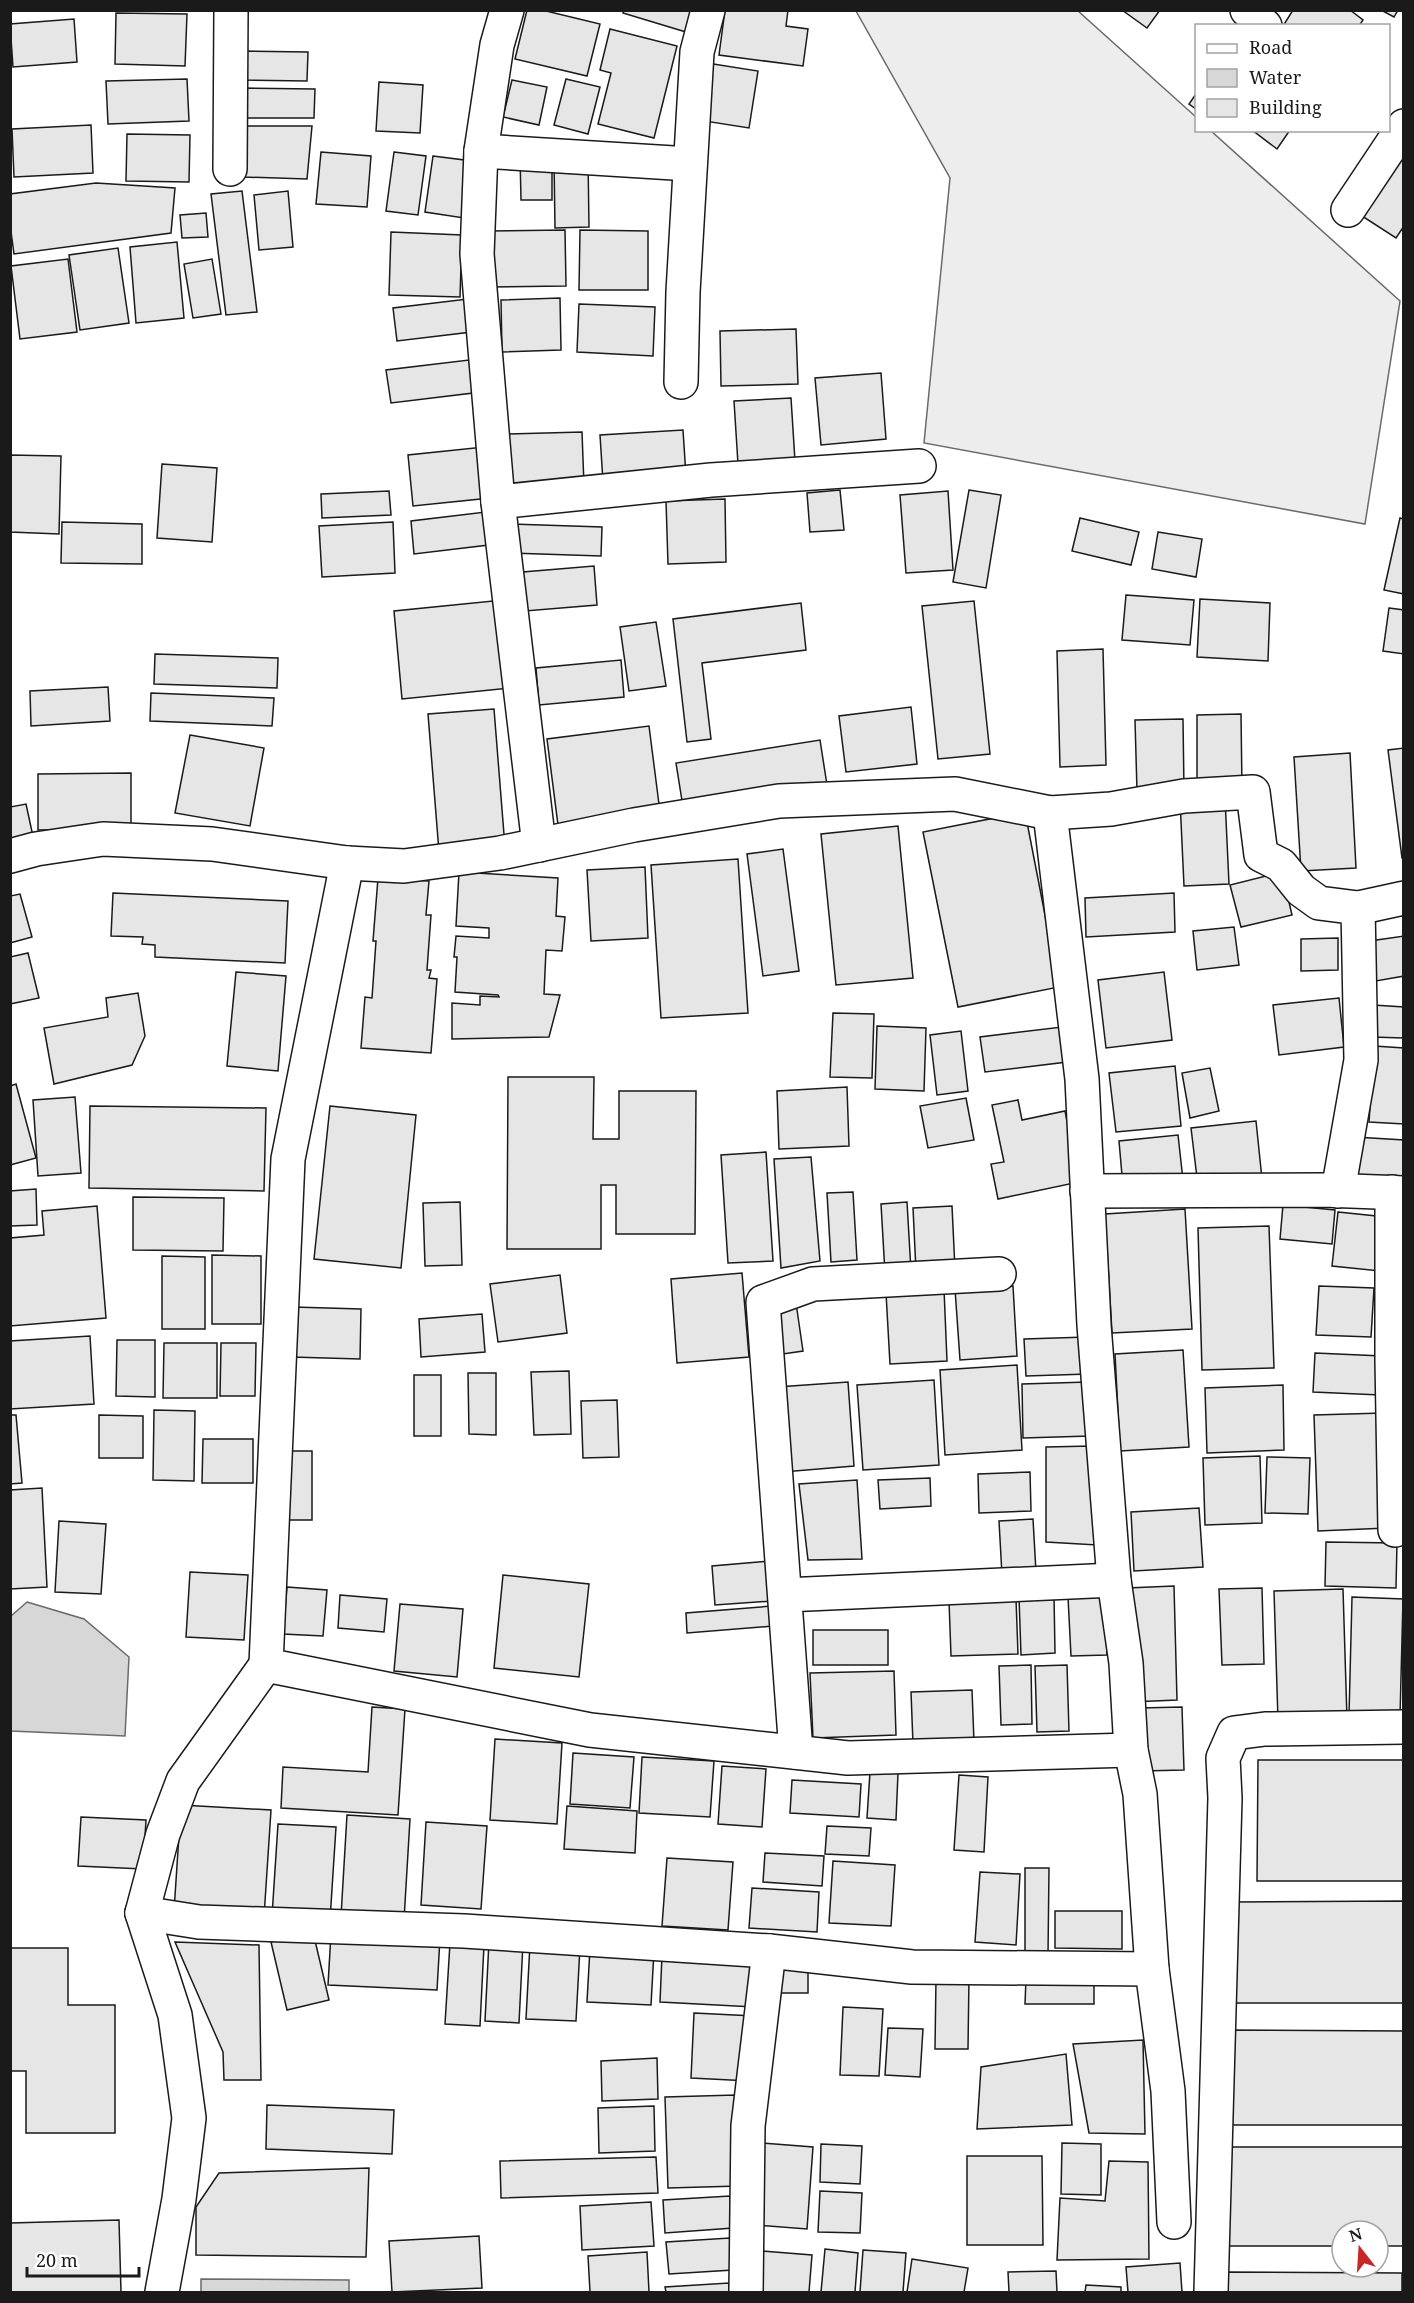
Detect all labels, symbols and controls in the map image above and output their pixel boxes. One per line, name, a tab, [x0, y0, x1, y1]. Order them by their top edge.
legend	[1195, 24, 1390, 132]
text: Road	[1249, 35, 1292, 59]
text: Water	[1249, 65, 1302, 89]
text: Building	[1249, 95, 1322, 119]
north arrow	[1330, 2219, 1390, 2279]
text: N	[1346, 2222, 1365, 2247]
scale bar	[27, 2240, 140, 2278]
text: 20 m	[36, 2248, 78, 2272]

